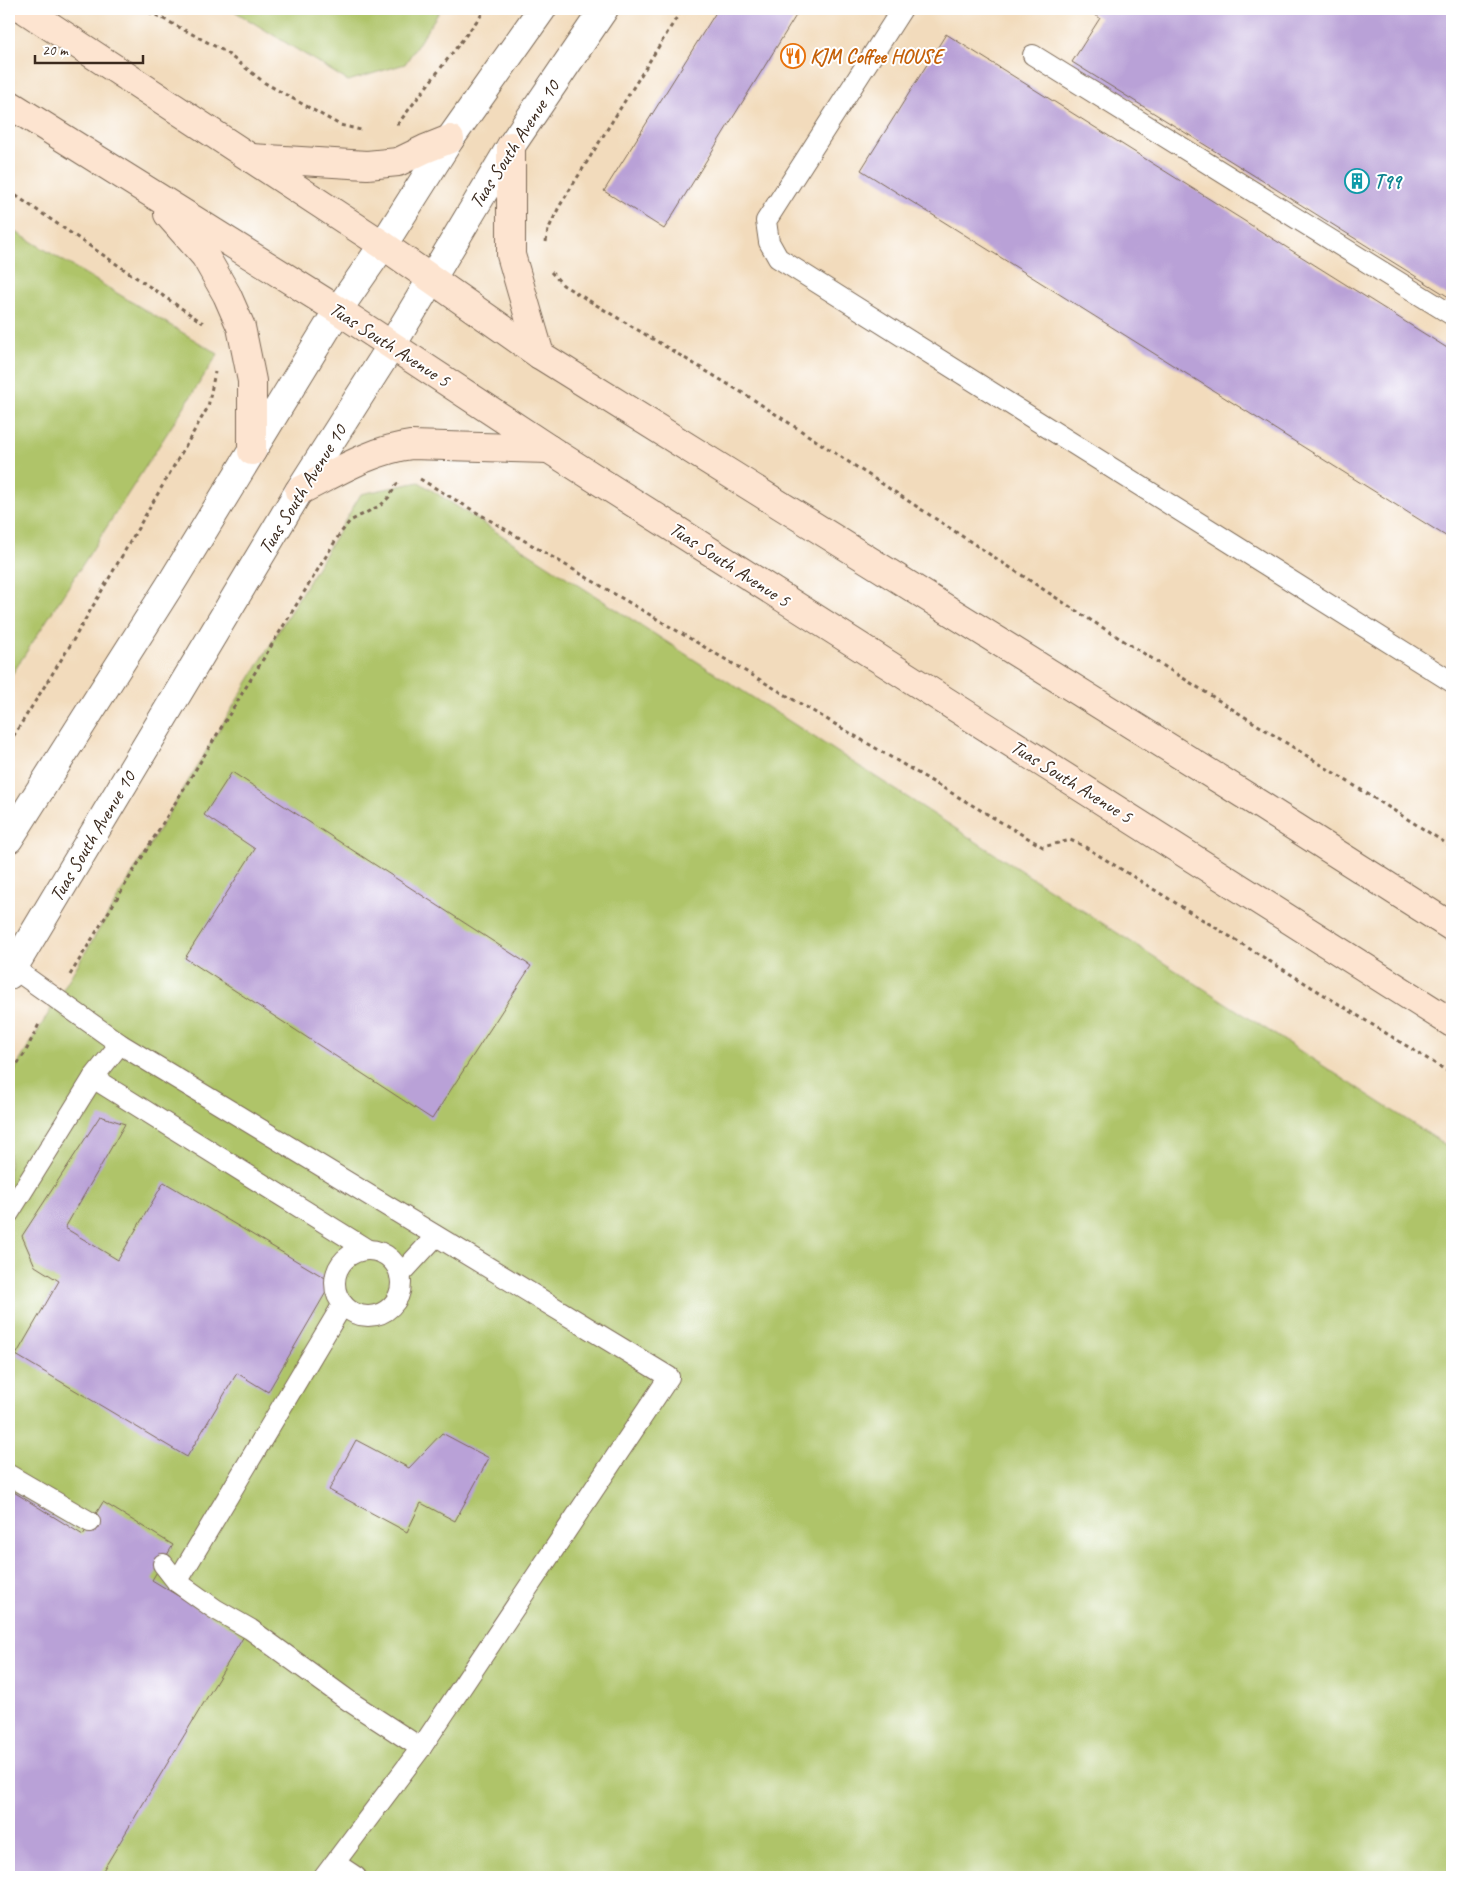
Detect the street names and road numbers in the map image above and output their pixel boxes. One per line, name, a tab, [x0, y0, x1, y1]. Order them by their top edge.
street label: Tuas South Avenue 10	[464, 74, 566, 213]
street label: Tuas South Avenue 5	[325, 296, 456, 393]
street label: Tuas South Avenue 10	[253, 418, 353, 559]
street label: Tuas South Avenue 5	[665, 516, 796, 613]
street label: Tuas South Avenue 5	[1006, 734, 1138, 829]
street label: Tuas South Avenue 10	[44, 765, 142, 906]

